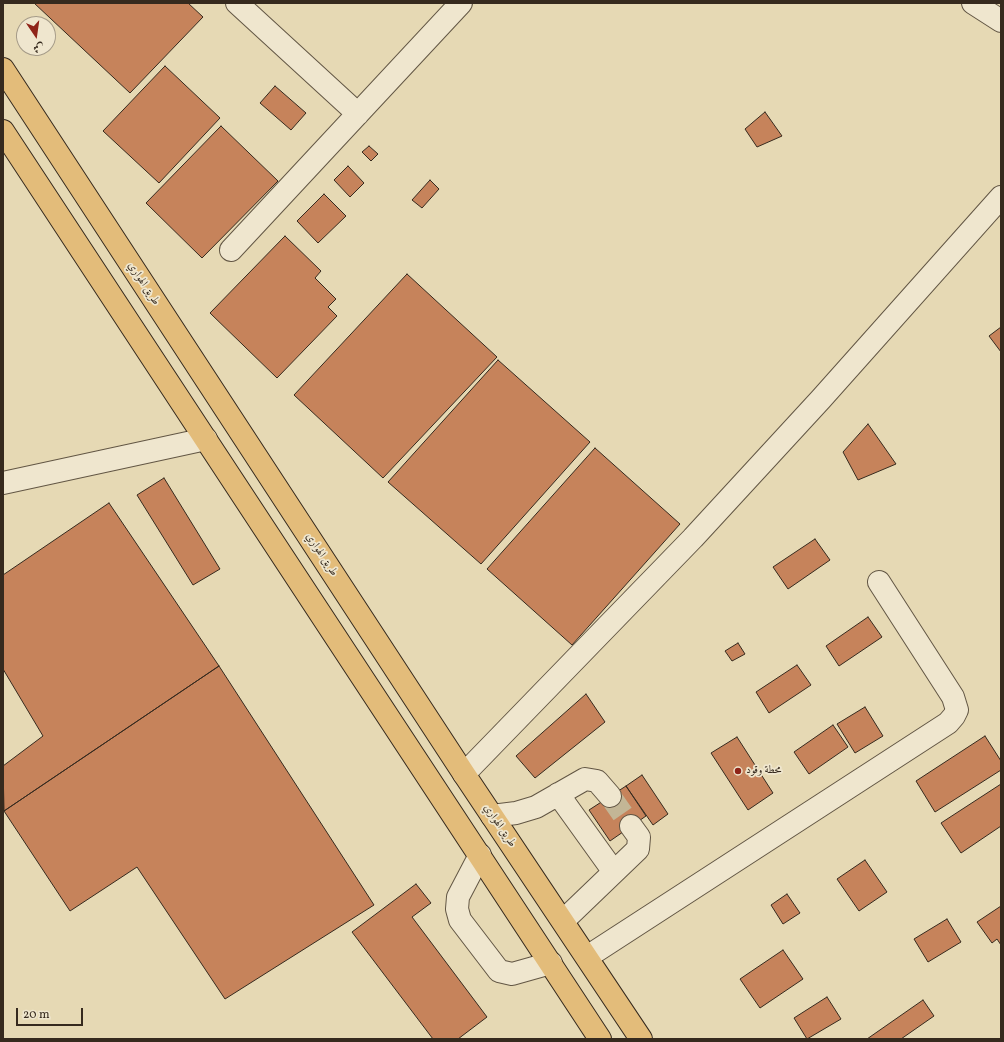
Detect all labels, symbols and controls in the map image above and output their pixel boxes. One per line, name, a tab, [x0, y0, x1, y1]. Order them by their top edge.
north arrow	[16, 16, 56, 56]
text: ش	[32, 39, 46, 56]
street label: طريق الهواري	[124, 260, 162, 308]
street label: طريق الهواري	[302, 531, 340, 579]
place label: محطة وقود	[746, 764, 781, 778]
marker: محطة وقود	[733, 766, 743, 776]
street label: طريق الهواري	[480, 802, 518, 850]
scale bar	[18, 1000, 85, 1026]
text: 20 m	[23, 1007, 50, 1023]

